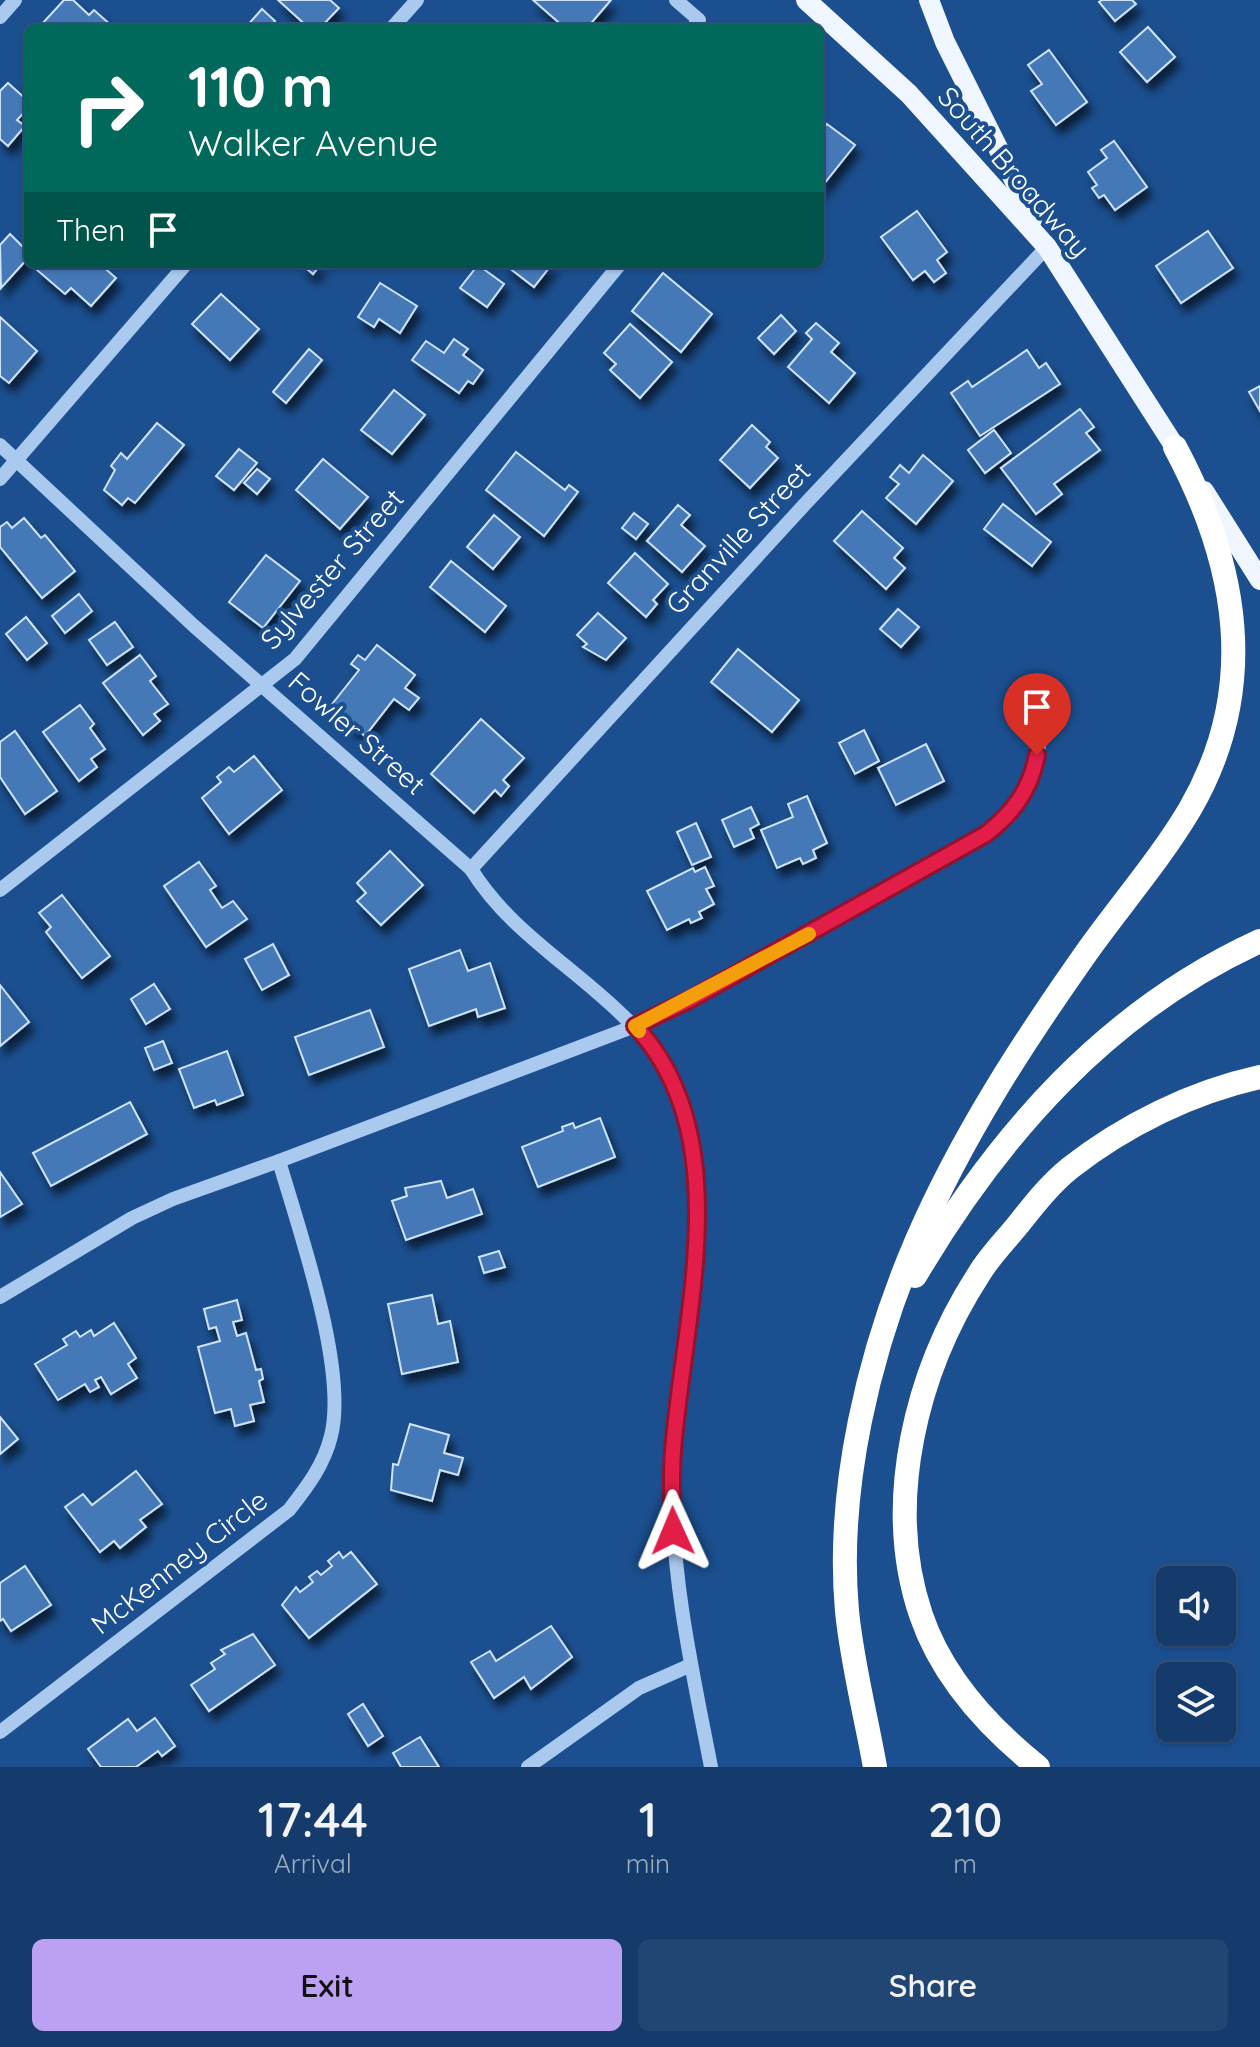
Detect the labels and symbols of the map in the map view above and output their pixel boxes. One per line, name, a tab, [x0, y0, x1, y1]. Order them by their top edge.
street label: South Broadway	[931, 79, 1098, 264]
street label: Granville Street	[658, 454, 817, 621]
street label: Sylvester Street	[252, 481, 411, 656]
street label: Fowler Street	[282, 664, 433, 802]
pin	[1003, 673, 1071, 755]
street label: McKenney Circle	[83, 1482, 274, 1641]
position arrow	[631, 1489, 715, 1573]

